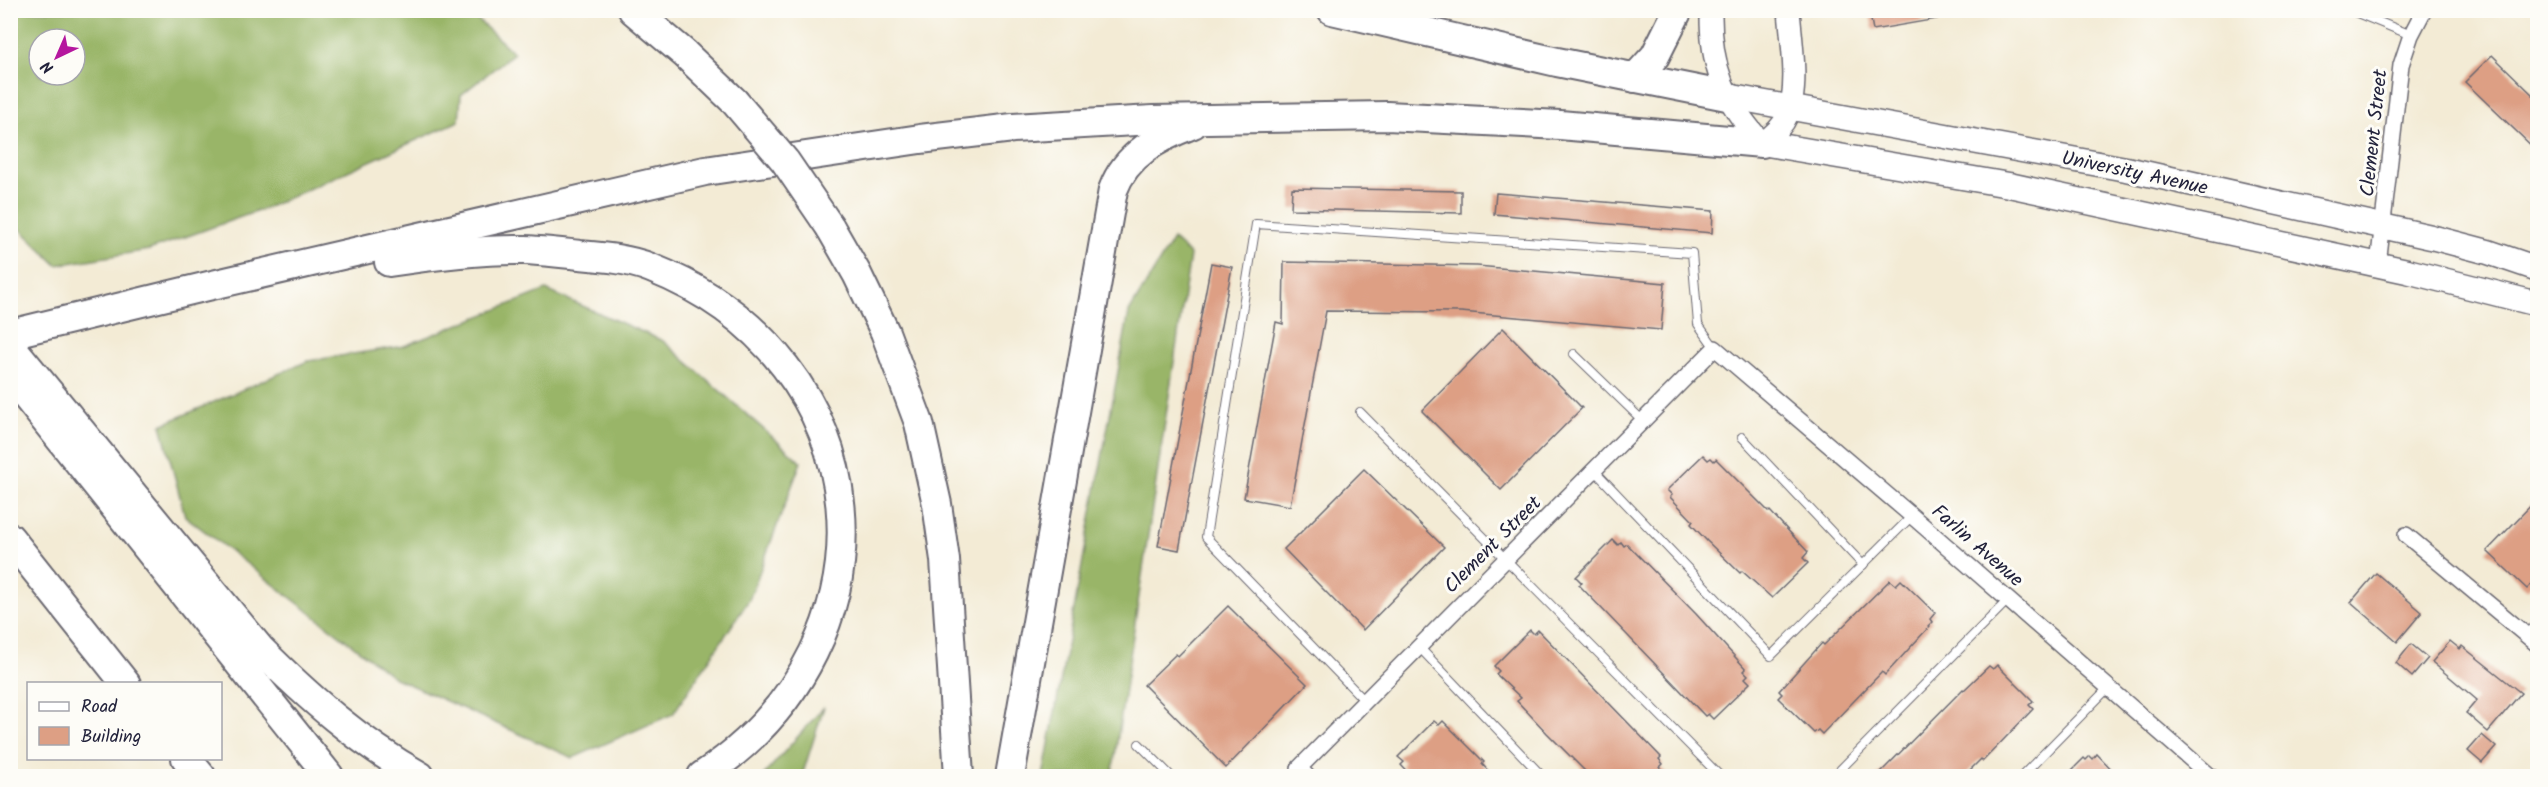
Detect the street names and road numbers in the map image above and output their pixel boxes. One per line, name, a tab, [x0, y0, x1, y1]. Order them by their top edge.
street label: Clement Street	[2352, 68, 2398, 199]
street label: University Avenue	[2059, 143, 2211, 205]
street label: Clement Street	[1437, 489, 1550, 602]
street label: Farlin Avenue	[1923, 497, 2030, 596]

